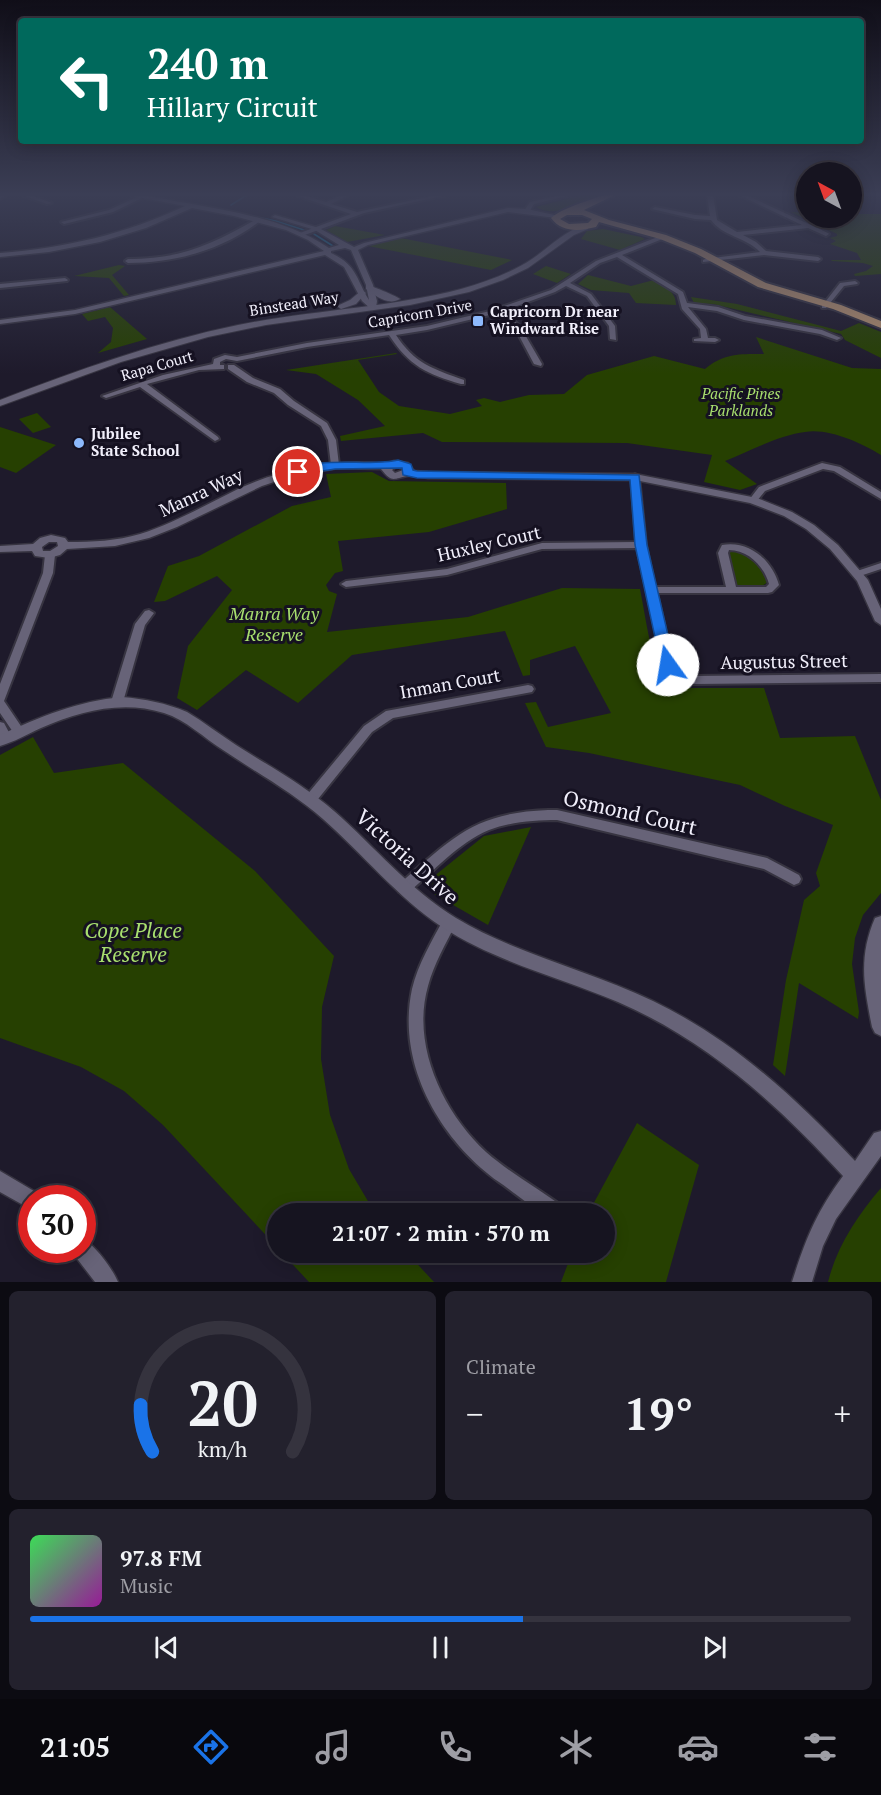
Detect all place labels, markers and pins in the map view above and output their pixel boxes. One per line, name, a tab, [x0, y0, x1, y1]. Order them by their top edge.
place label: Capricorn Dr near Windward Rise	[490, 301, 619, 338]
marker: Capricorn Dr near Windward Rise	[471, 314, 485, 328]
place label: Jubilee State School	[91, 423, 180, 460]
marker: Jubilee State School	[72, 436, 86, 450]
pin	[272, 446, 323, 497]

